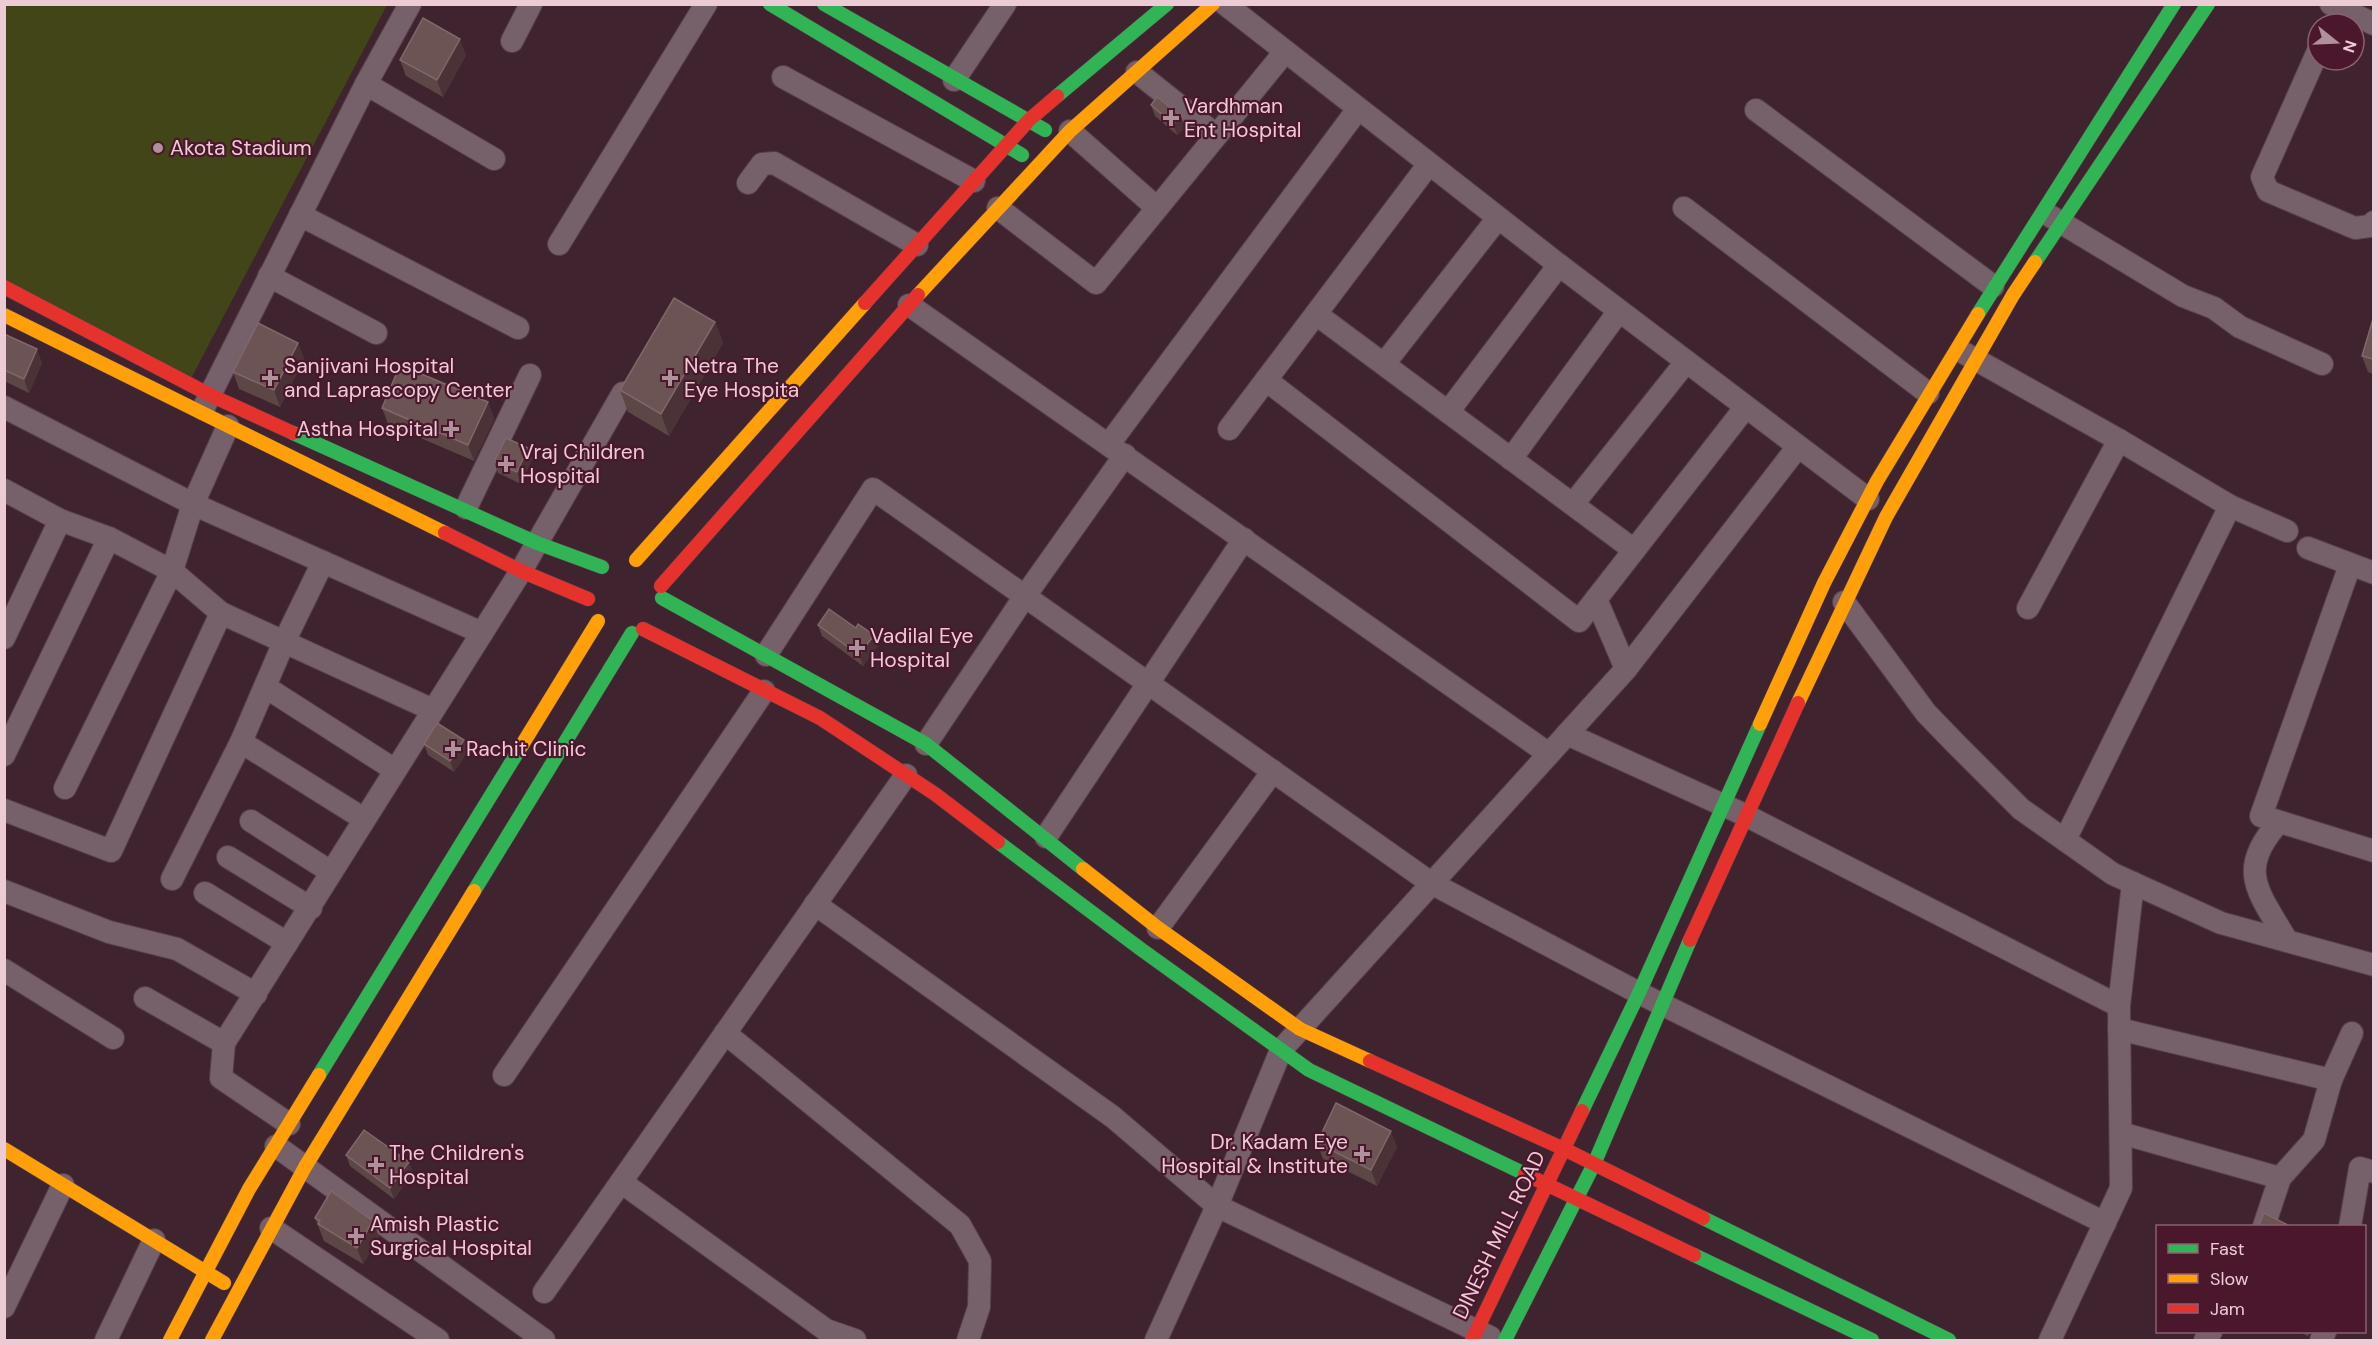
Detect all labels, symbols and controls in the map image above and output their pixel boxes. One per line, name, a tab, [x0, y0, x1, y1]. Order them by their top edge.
north arrow	[2306, 12, 2366, 72]
text: N	[2338, 38, 2362, 55]
place label: Vardhman Ent Hospital	[1184, 92, 1302, 144]
marker: Vardhman Ent Hospital	[1162, 109, 1180, 127]
place label: Akota Stadium	[170, 134, 312, 162]
marker: Akota Stadium	[151, 141, 165, 155]
place label: Sanjivani Hospital and Laprascopy Center	[284, 352, 513, 404]
place label: Netra The Eye Hospita	[684, 352, 799, 404]
marker: Sanjivani Hospital and Laprascopy Center	[261, 369, 279, 387]
marker: Netra The Eye Hospita	[661, 369, 679, 387]
place label: Astha Hospital	[297, 415, 438, 443]
marker: Astha Hospital	[442, 420, 460, 438]
place label: Vraj Children Hospital	[520, 438, 645, 490]
marker: Vraj Children Hospital	[497, 455, 515, 473]
place label: Vadilal Eye Hospital	[870, 622, 973, 674]
marker: Vadilal Eye Hospital	[848, 639, 866, 657]
place label: Rachit Clinic	[466, 735, 586, 763]
marker: Rachit Clinic	[444, 740, 462, 758]
place label: Dr. Kadam Eye Hospital & Institute	[1161, 1128, 1348, 1180]
place label: The Children's Hospital	[389, 1139, 525, 1191]
marker: Dr. Kadam Eye Hospital & Institute	[1353, 1145, 1371, 1163]
street label: DINESH MILL ROAD	[1446, 1146, 1552, 1324]
marker: The Children's Hospital	[367, 1156, 385, 1174]
place label: Amish Plastic Surgical Hospital	[370, 1210, 532, 1262]
legend	[2156, 1225, 2366, 1333]
marker: Amish Plastic Surgical Hospital	[347, 1227, 365, 1245]
text: Fast	[2210, 1237, 2245, 1261]
text: Slow	[2210, 1267, 2249, 1291]
text: Jam	[2210, 1297, 2245, 1321]

